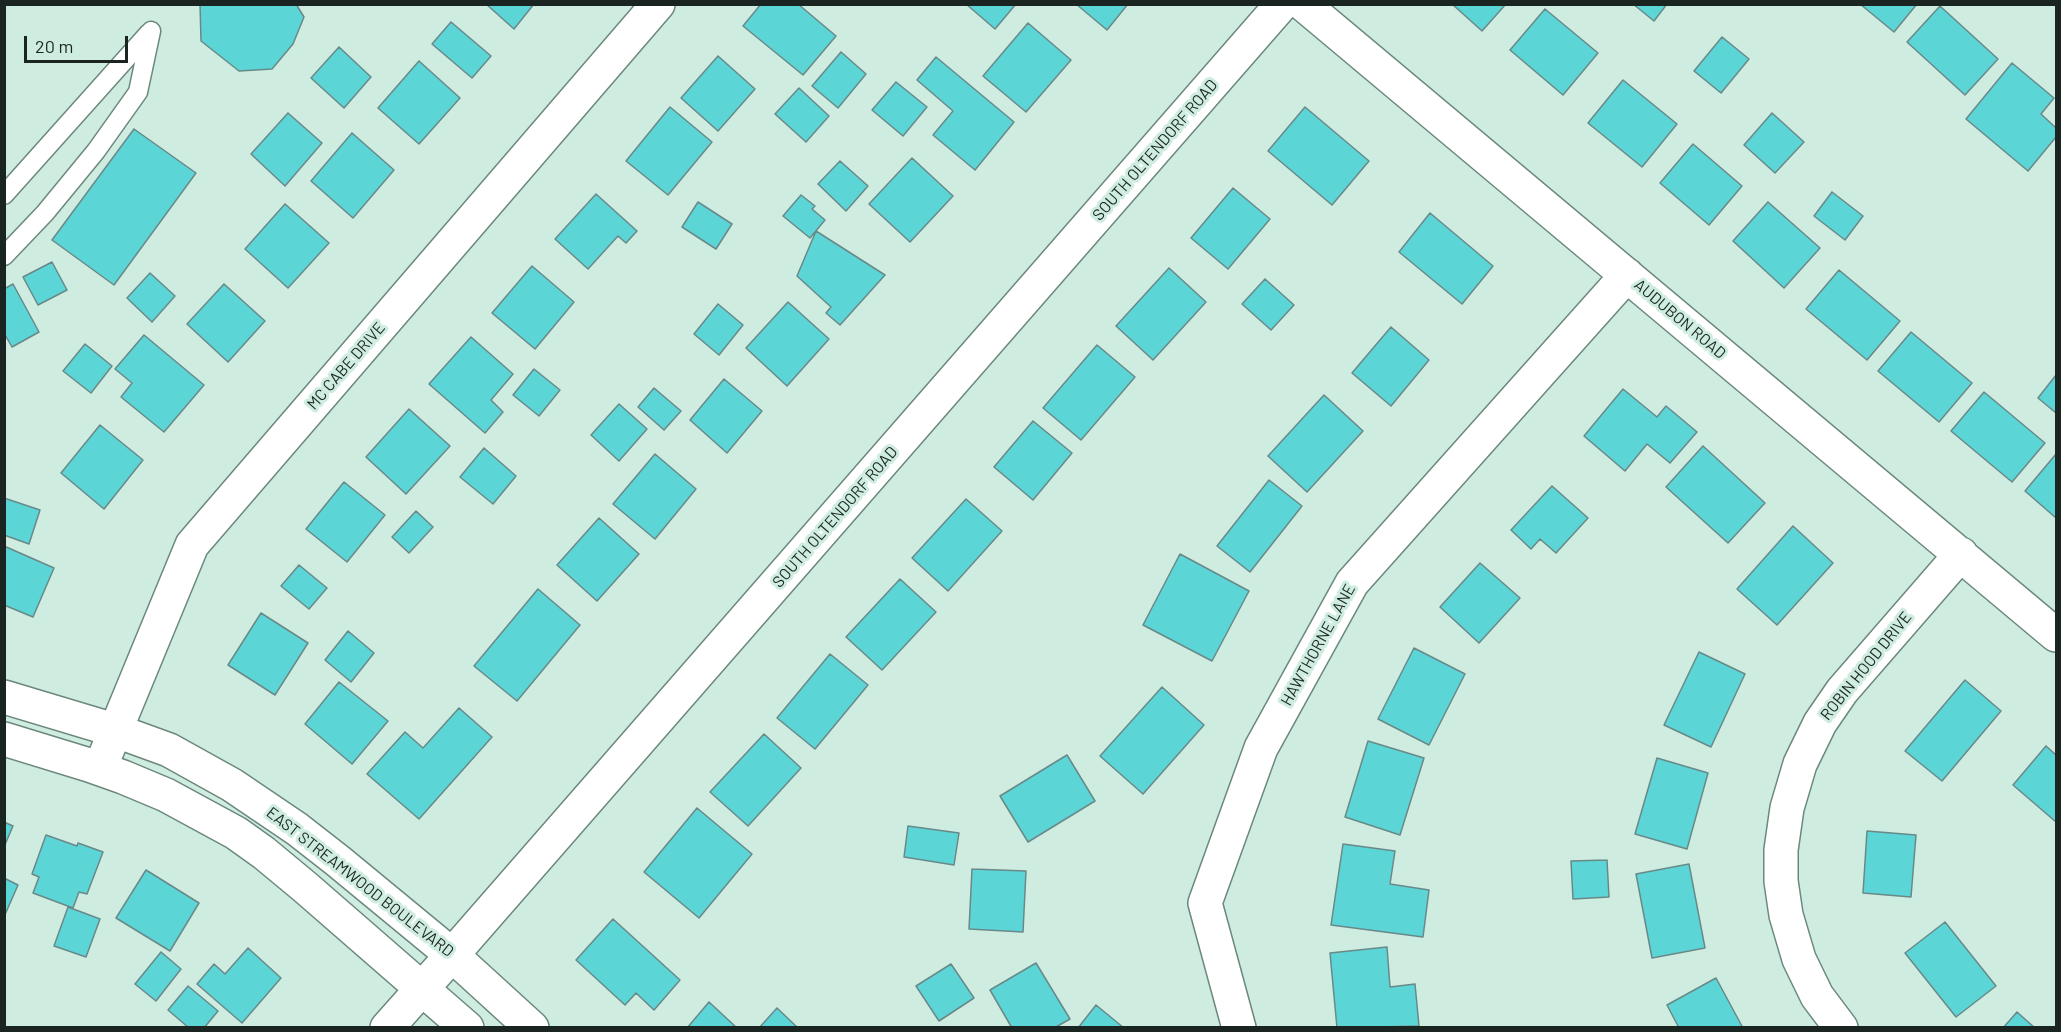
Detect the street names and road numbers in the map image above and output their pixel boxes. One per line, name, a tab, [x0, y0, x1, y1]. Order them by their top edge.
street label: SOUTH OLTENDORF ROAD	[1089, 76, 1221, 224]
street label: AUDUBON ROAD	[1630, 275, 1730, 363]
street label: MC CABE DRIVE	[303, 318, 389, 414]
street label: SOUTH OLTENDORF ROAD	[769, 443, 901, 591]
street label: HAWTHORNE LANE	[1277, 581, 1359, 709]
street label: ROBIN HOOD DRIVE	[1816, 608, 1916, 724]
street label: EAST STREAMWOOD BOULEVARD	[263, 803, 457, 961]

